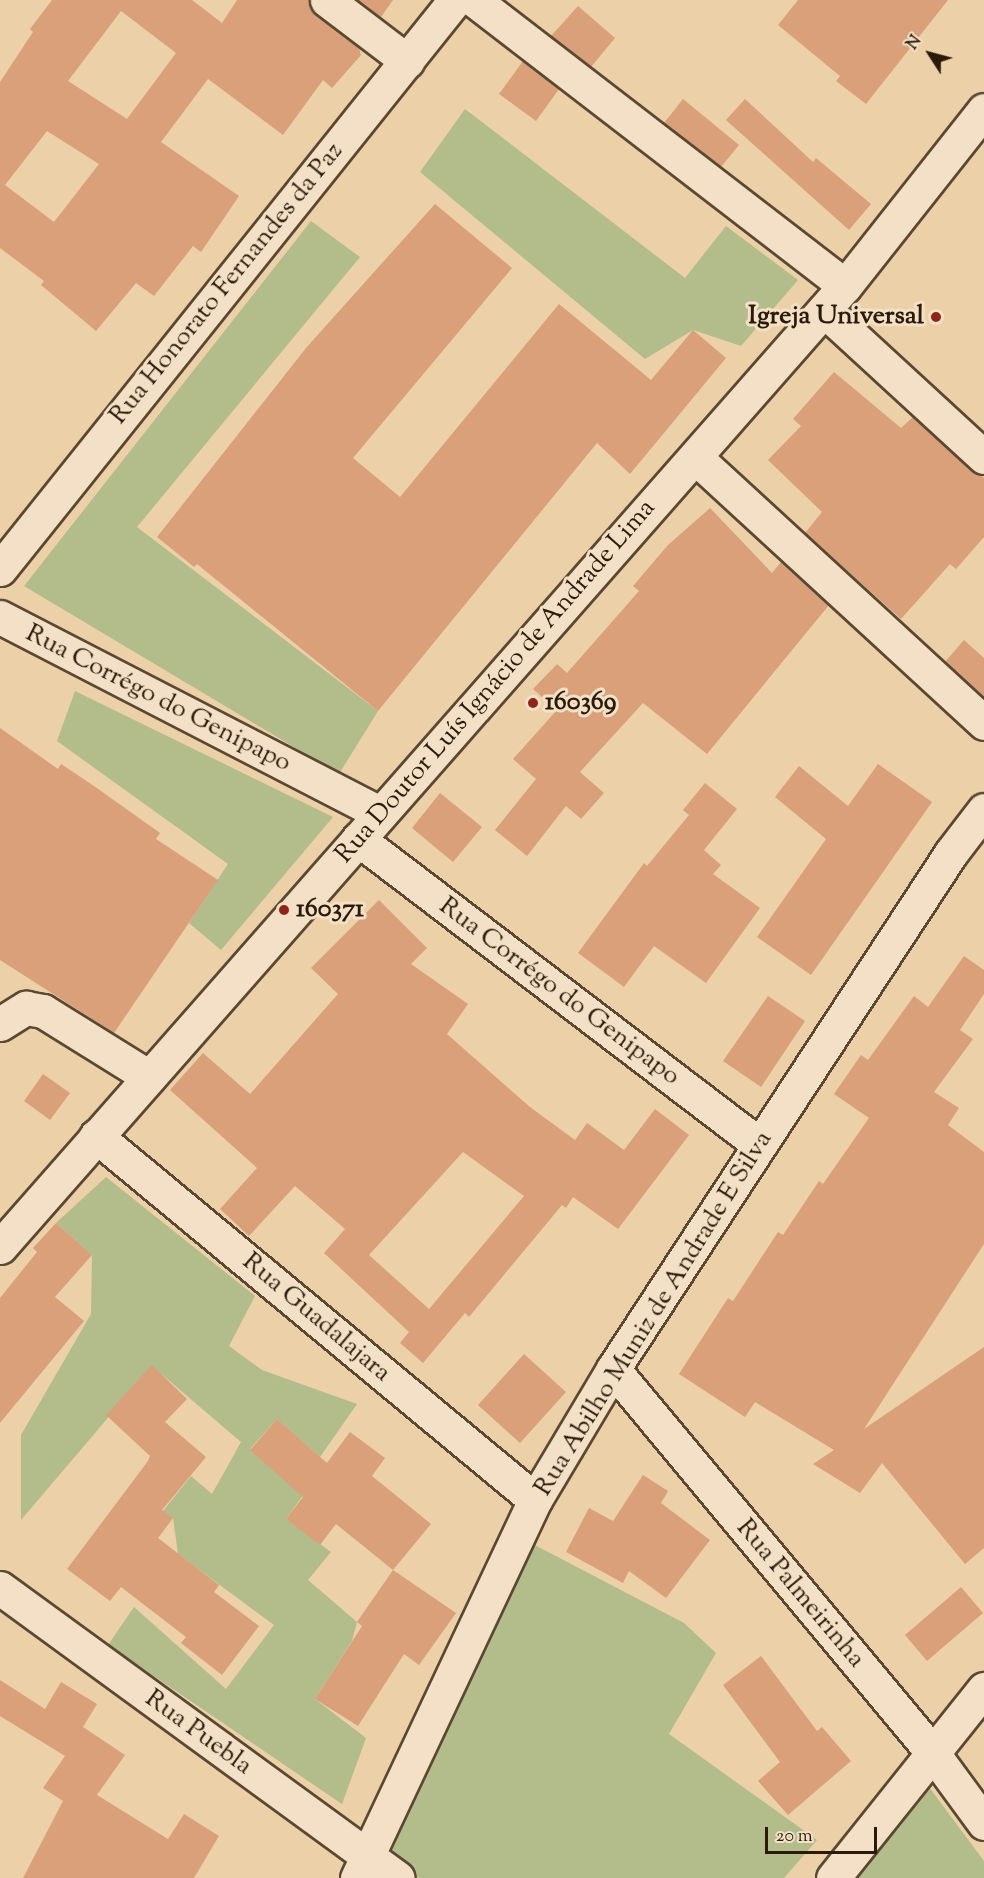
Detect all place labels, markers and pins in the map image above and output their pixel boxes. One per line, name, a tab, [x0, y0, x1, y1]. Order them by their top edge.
place label: Igreja Universal	[748, 301, 924, 333]
marker: Igreja Universal	[929, 310, 943, 324]
place label: 160369	[545, 687, 616, 719]
marker: 160369	[526, 696, 540, 710]
place label: 160371	[296, 894, 364, 926]
marker: 160371	[277, 903, 291, 917]

